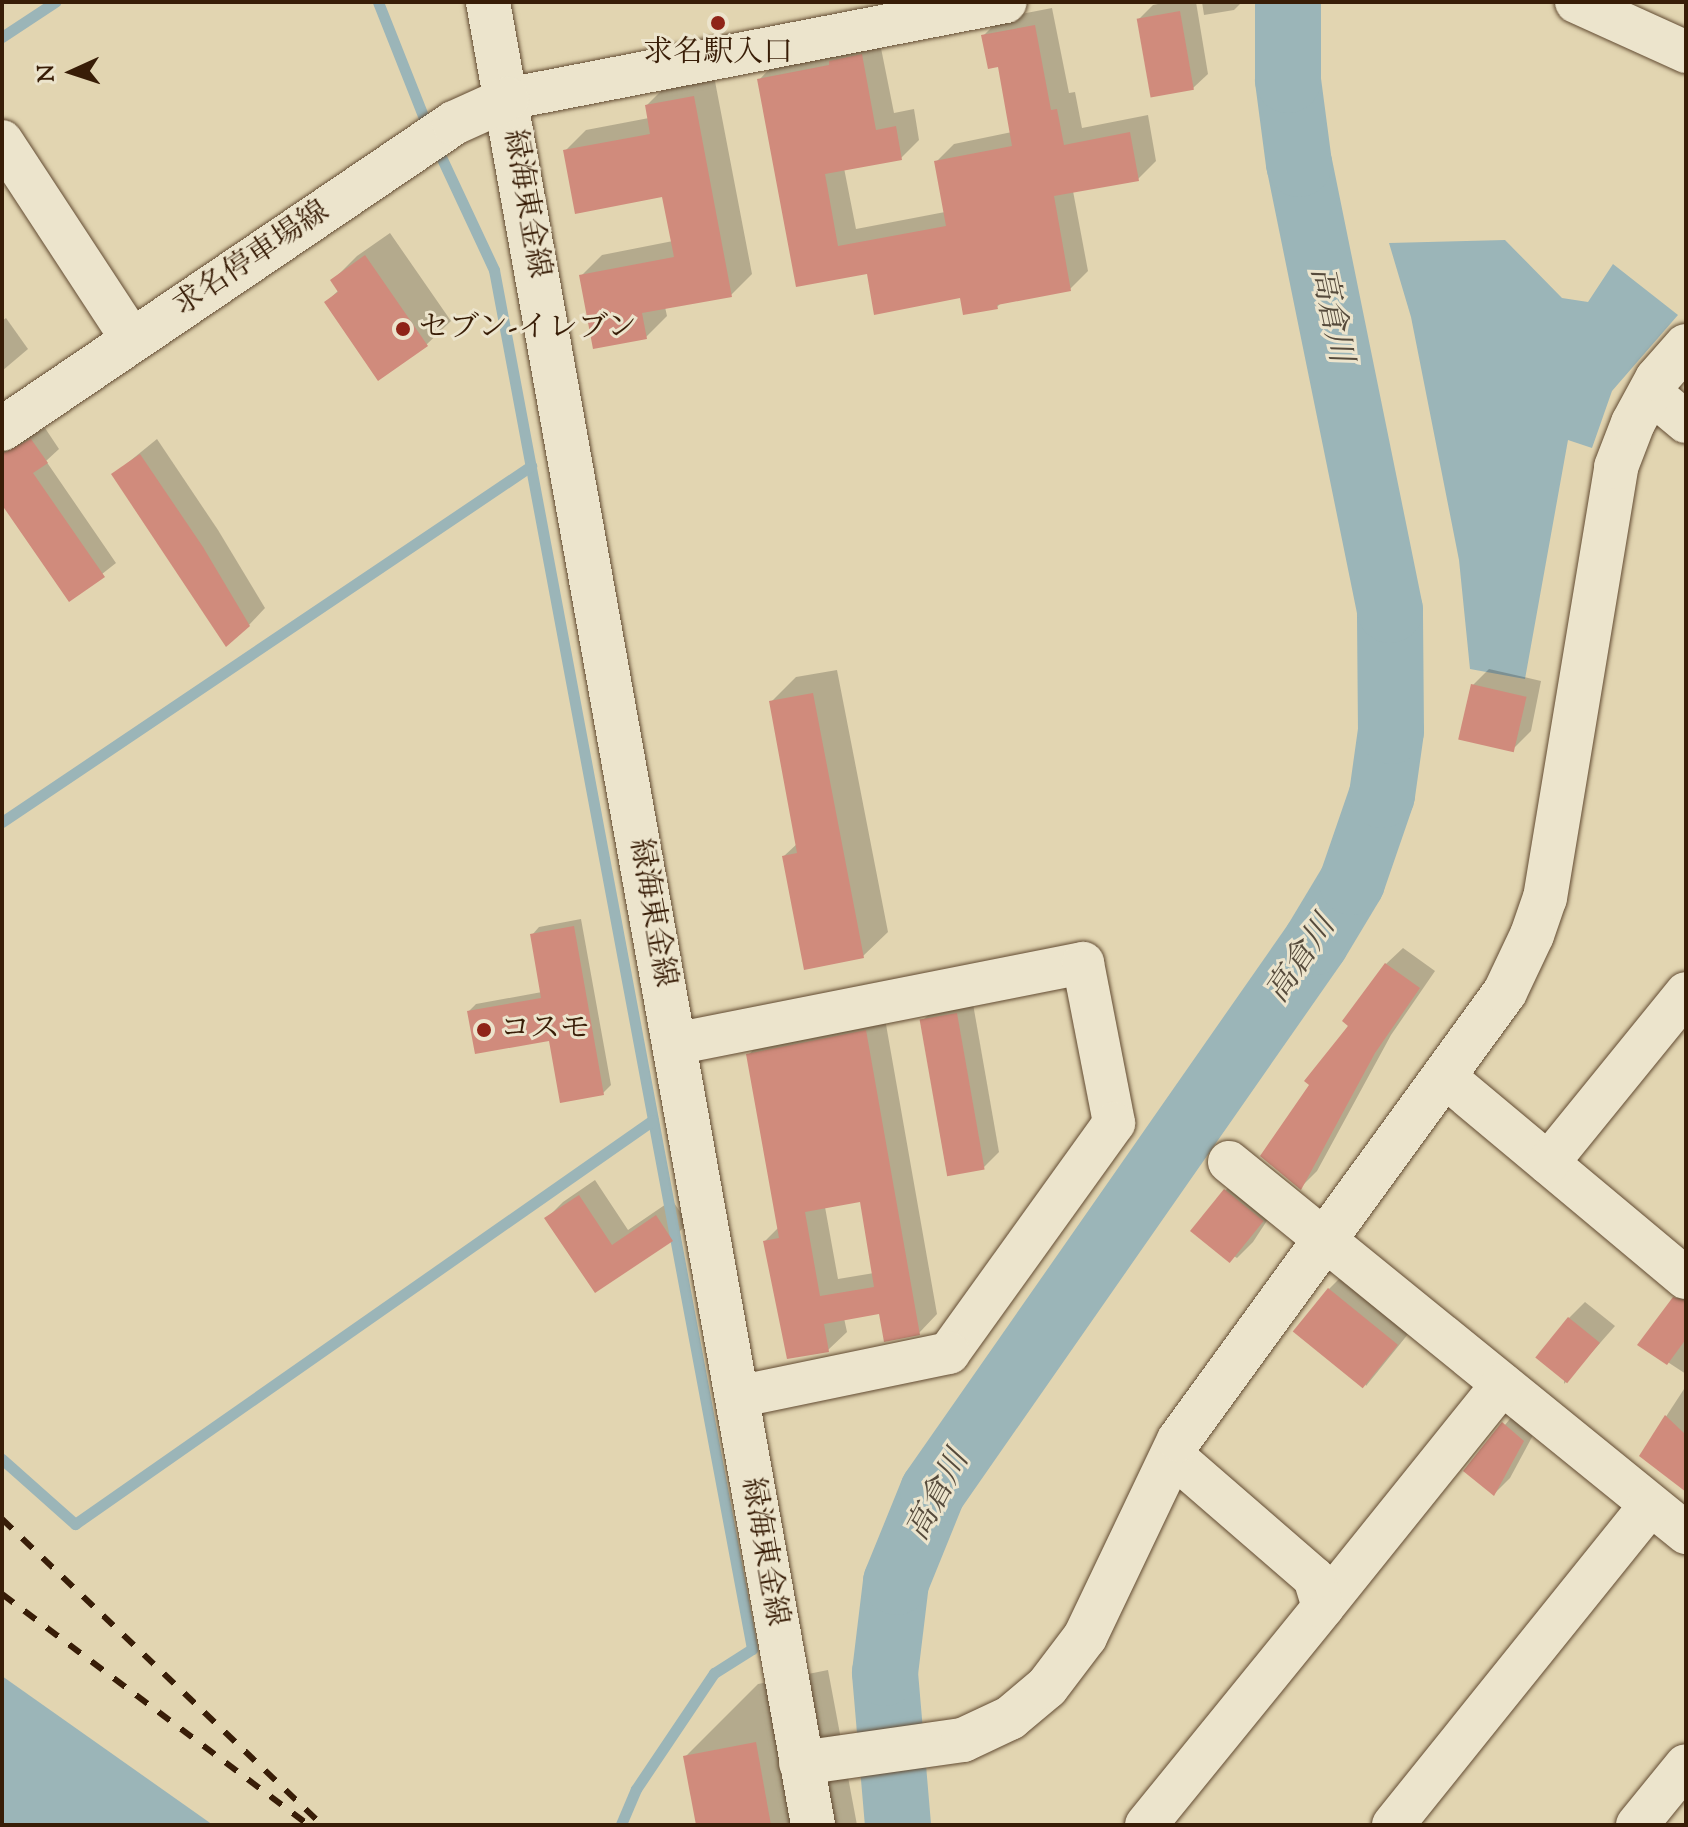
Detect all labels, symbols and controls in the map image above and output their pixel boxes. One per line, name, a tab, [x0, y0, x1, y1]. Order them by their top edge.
marker: 求名駅入口	[709, 14, 727, 32]
north arrow	[32, 32, 112, 112]
place label: 求名駅入口	[643, 36, 793, 72]
text: N	[32, 64, 64, 83]
street label: 緑海東金線	[494, 127, 556, 281]
street label: 求名停車場線	[167, 195, 337, 325]
water label: 高倉川	[1301, 264, 1359, 366]
place label: セブン-イレブン	[419, 311, 639, 347]
marker: セブン-イレブン	[394, 320, 412, 338]
street label: 緑海東金線	[620, 836, 682, 990]
water label: 高倉川	[1259, 909, 1345, 1011]
place label: コスモ	[500, 1012, 590, 1048]
marker: コスモ	[475, 1021, 493, 1039]
water label: 高倉川	[900, 1445, 978, 1547]
street label: 緑海東金線	[732, 1475, 794, 1629]

